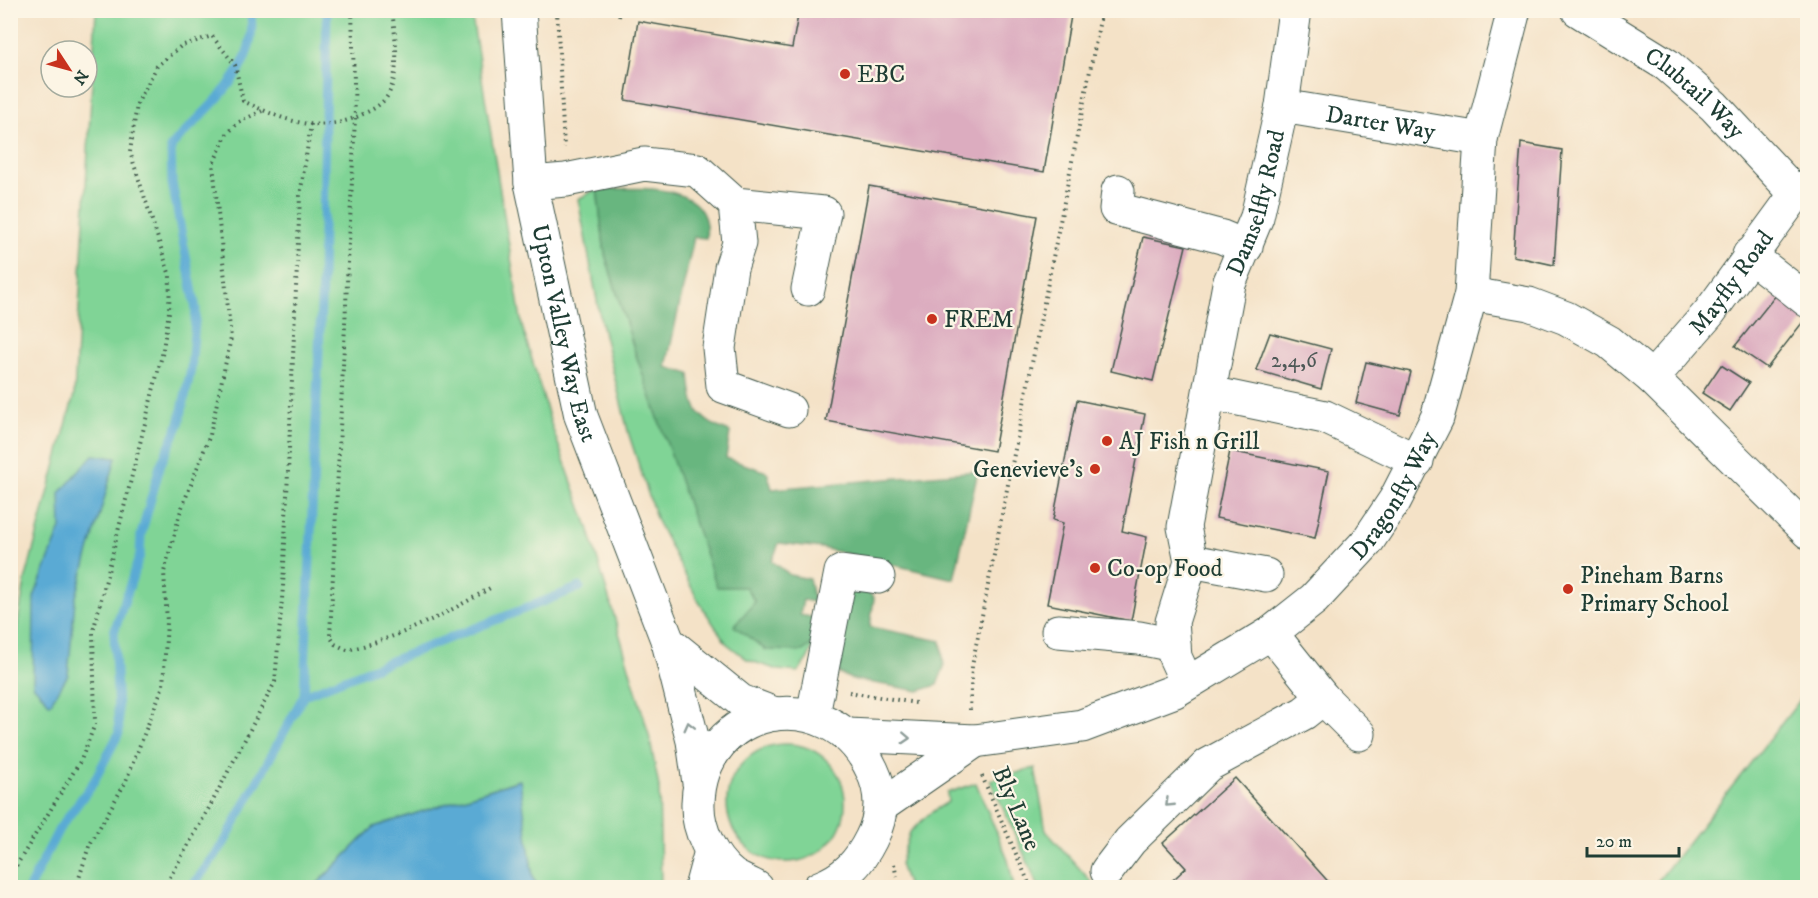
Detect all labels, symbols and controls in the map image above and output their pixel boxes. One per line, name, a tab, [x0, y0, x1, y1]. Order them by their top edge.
north arrow	[39, 39, 99, 99]
street label: Clubtail Way	[1639, 41, 1751, 146]
place label: EBC	[857, 60, 905, 90]
text: N	[68, 66, 92, 88]
marker: EBC	[838, 67, 852, 81]
street label: Darter Way	[1323, 99, 1438, 147]
street label: Damselfly Road	[1220, 127, 1292, 280]
street label: Upton Valley Way East	[524, 222, 604, 447]
street label: Mayfly Road	[1683, 225, 1780, 342]
place label: FREM	[944, 305, 1014, 335]
marker: FREM	[925, 312, 939, 326]
house number: 2,4,6	[1271, 348, 1318, 374]
street label: Dragonfly Way	[1344, 426, 1444, 567]
place label: AJ Fish n Grill	[1119, 427, 1260, 457]
marker: AJ Fish n Grill	[1100, 434, 1114, 448]
place label: Genevieve's	[973, 455, 1083, 485]
marker: Genevieve's	[1088, 462, 1102, 476]
place label: Co-op Food	[1107, 554, 1222, 584]
marker: Co-op Food	[1088, 561, 1102, 575]
place label: Pineham Barns Primary School	[1580, 561, 1729, 619]
marker: Pineham Barns Primary School	[1561, 582, 1575, 596]
one-way arrow	[683, 721, 696, 731]
one-way arrow	[901, 732, 910, 745]
street label: Bly Lane	[985, 762, 1047, 855]
one-way arrow	[1165, 796, 1175, 807]
scale bar	[1587, 820, 1678, 858]
text: 20 m	[1596, 831, 1632, 853]

